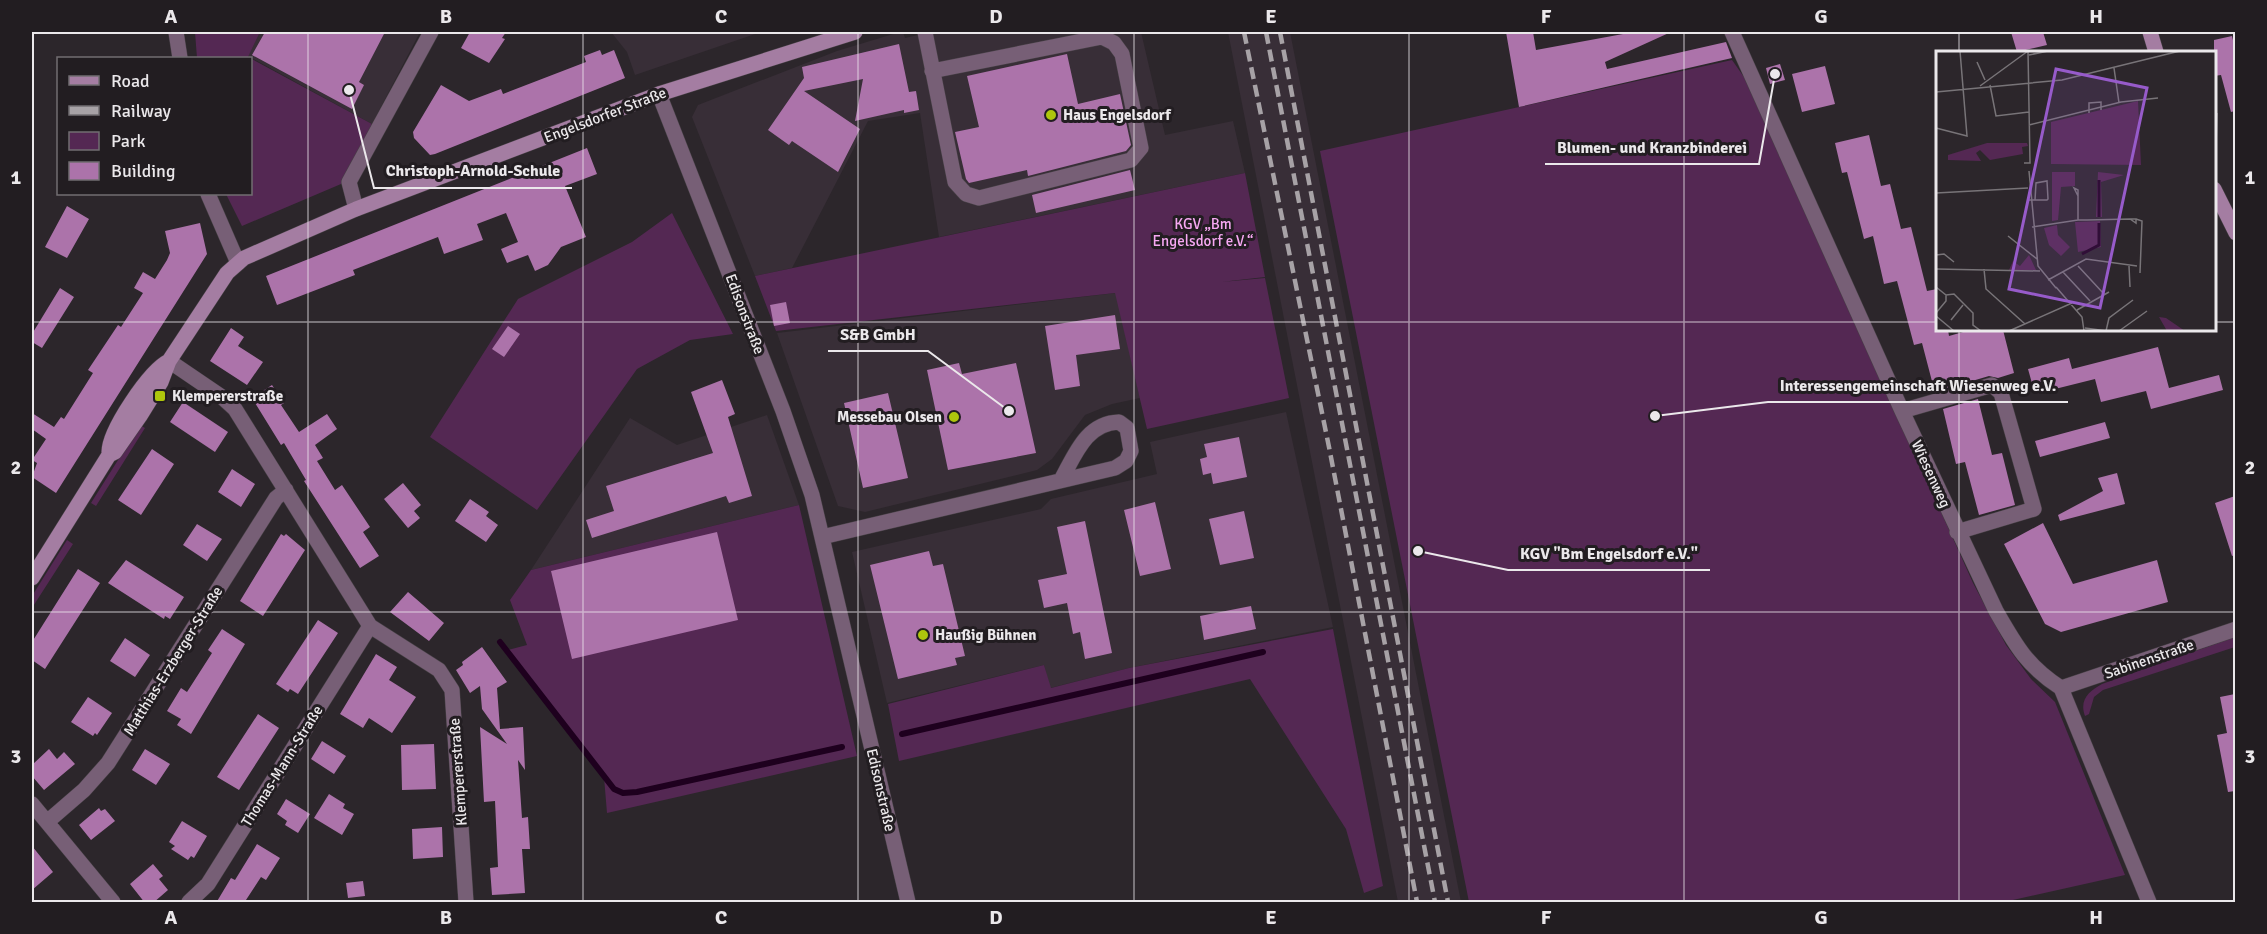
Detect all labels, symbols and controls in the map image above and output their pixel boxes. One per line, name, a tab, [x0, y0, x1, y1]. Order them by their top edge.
text: A	[165, 4, 178, 29]
text: B	[440, 4, 452, 29]
text: C	[715, 4, 727, 29]
text: D	[989, 4, 1003, 29]
text: E	[1265, 4, 1277, 29]
text: F	[1541, 4, 1552, 29]
text: G	[1814, 4, 1828, 29]
text: H	[2089, 4, 2103, 29]
inset map	[1936, 51, 2216, 332]
legend	[57, 57, 252, 195]
text: Road	[111, 70, 150, 92]
street label: Engelsdorfer Straße	[541, 83, 669, 147]
text: Railway	[111, 100, 172, 122]
place label: Haus Engelsdorf	[1063, 106, 1172, 124]
marker: Haus Engelsdorf	[1044, 108, 1058, 122]
text: Park	[111, 130, 146, 152]
callout: Blumen- und Kranzbinderei	[1545, 130, 1759, 164]
text: Blumen- und Kranzbinderei	[1557, 138, 1747, 158]
callout: Christoph-Arnold-Schule	[374, 154, 572, 188]
text: Building	[111, 160, 175, 182]
text: Christoph-Arnold-Schule	[386, 161, 560, 181]
text: 1	[11, 165, 22, 190]
text: 1	[2245, 165, 2256, 190]
park label: KGV „Bm Engelsdorf e.V.“	[1153, 215, 1253, 250]
street label: Edisonstraße	[721, 271, 769, 357]
callout: S&B GmbH	[828, 317, 928, 351]
text: S&B GmbH	[840, 325, 916, 345]
callout: Interessengemeinschaft Wiesenweg e.V.	[1768, 368, 2068, 402]
text: Interessengemeinschaft Wiesenweg e.V.	[1780, 376, 2056, 396]
place label: Klempererstraße	[172, 387, 283, 405]
marker: Klempererstraße	[153, 389, 167, 403]
place label: Messebau Olsen	[837, 408, 942, 426]
marker: Messebau Olsen	[947, 410, 961, 424]
street label: Wiesenweg	[1908, 437, 1954, 511]
text: 2	[11, 455, 21, 480]
text: 2	[2245, 455, 2255, 480]
callout: KGV "Bm Engelsdorf e.V."	[1508, 536, 1710, 570]
text: KGV "Bm Engelsdorf e.V."	[1520, 544, 1698, 564]
street label: Matthias-Erzberger-Straße	[120, 583, 226, 739]
place label: Haußig Bühnen	[935, 626, 1036, 644]
marker: Haußig Bühnen	[916, 628, 930, 642]
street label: Sabinenstraße	[2102, 635, 2196, 683]
street label: Thomas-Mann-Straße	[237, 702, 327, 830]
street label: Klempererstraße	[445, 717, 471, 827]
text: 3	[11, 744, 21, 769]
text: 3	[2245, 744, 2255, 769]
street label: Edisonstraße	[863, 747, 899, 833]
text: A	[165, 905, 178, 930]
text: B	[440, 905, 452, 930]
text: C	[715, 905, 727, 930]
text: D	[989, 905, 1003, 930]
text: E	[1265, 905, 1277, 930]
text: F	[1541, 905, 1552, 930]
text: G	[1814, 905, 1828, 930]
text: H	[2089, 905, 2103, 930]

